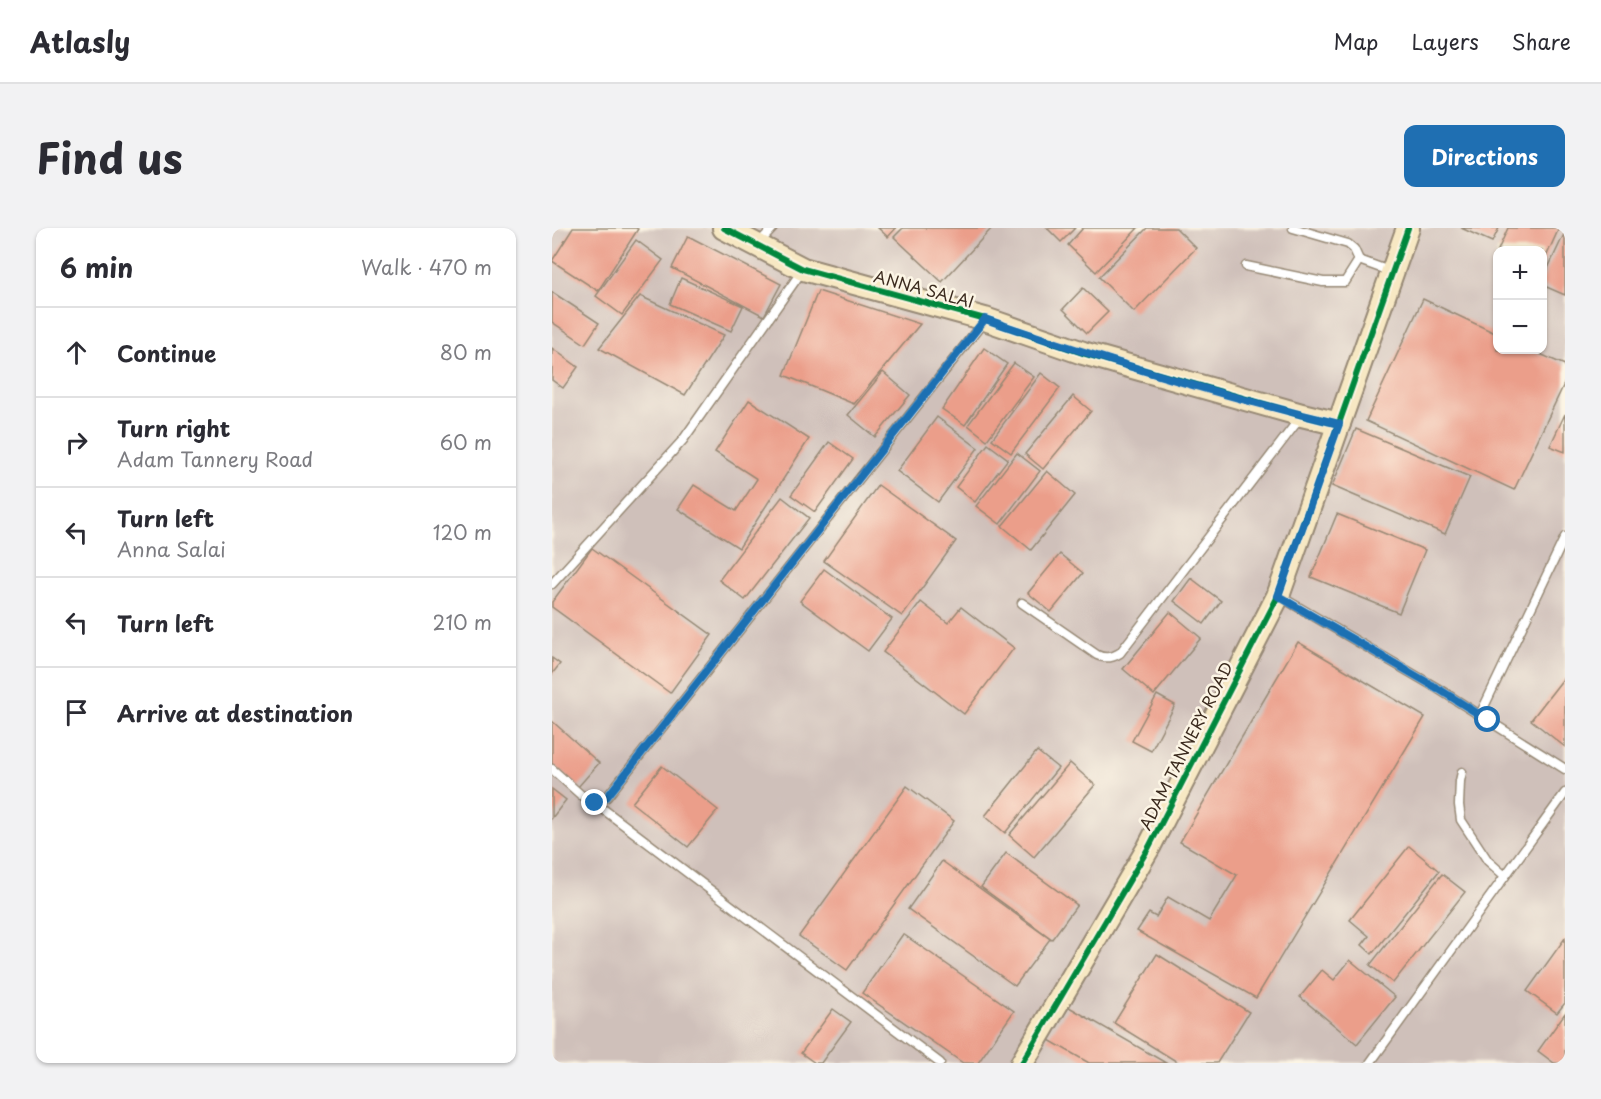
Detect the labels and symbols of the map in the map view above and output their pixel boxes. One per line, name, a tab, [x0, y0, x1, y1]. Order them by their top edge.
street label: ANNA SALAI	[872, 263, 977, 313]
street label: ADAM TANNERY ROAD	[1132, 657, 1238, 834]
route start	[1474, 706, 1500, 732]
route end	[581, 789, 607, 815]

